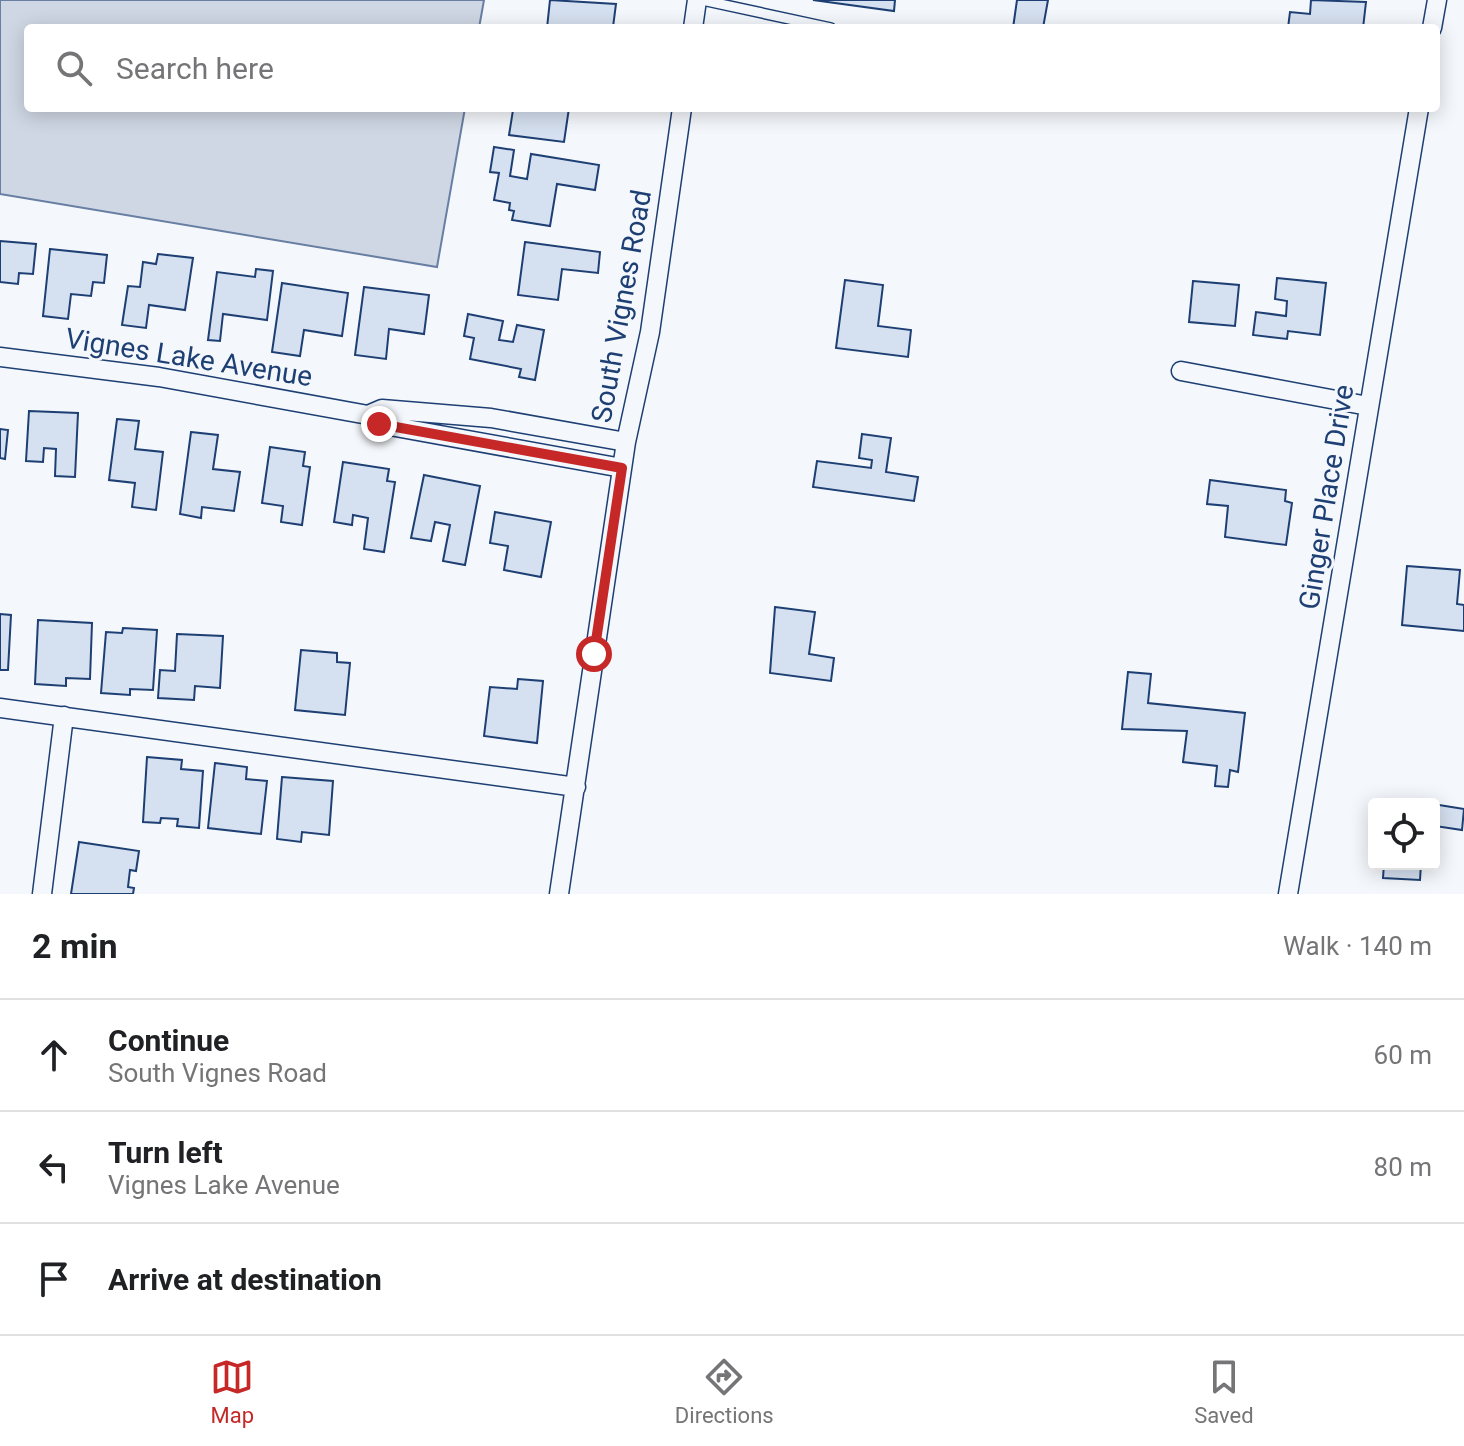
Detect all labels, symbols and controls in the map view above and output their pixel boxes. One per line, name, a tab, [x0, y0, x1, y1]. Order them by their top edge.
search box	[24, 24, 1440, 112]
icon: search	[52, 46, 96, 90]
text: Search here	[116, 51, 274, 86]
street label: South Vignes Road	[585, 187, 658, 425]
street label: Vignes Lake Avenue	[63, 322, 315, 393]
street label: Ginger Place Drive	[1292, 382, 1361, 612]
route end	[361, 406, 397, 442]
route start	[576, 636, 612, 672]
map controls	[1368, 798, 1440, 870]
button: locate	[1368, 798, 1440, 870]
text: 2 min	[32, 926, 117, 966]
text: Walk · 140 m	[1283, 931, 1432, 961]
text: Continue	[108, 1023, 229, 1058]
icon: ahead	[32, 1033, 76, 1077]
text: 60 m	[1374, 1040, 1432, 1070]
text: South Vignes Road	[108, 1058, 327, 1088]
text: Turn left	[108, 1135, 223, 1170]
icon: left	[32, 1145, 76, 1189]
text: 80 m	[1374, 1152, 1432, 1182]
text: Vignes Lake Avenue	[108, 1170, 340, 1200]
icon: arrive	[32, 1257, 76, 1301]
text: Arrive at destination	[108, 1262, 382, 1297]
tab: Map	[210, 1355, 254, 1428]
tab: Directions	[675, 1355, 774, 1428]
tab: Saved	[1194, 1355, 1254, 1428]

